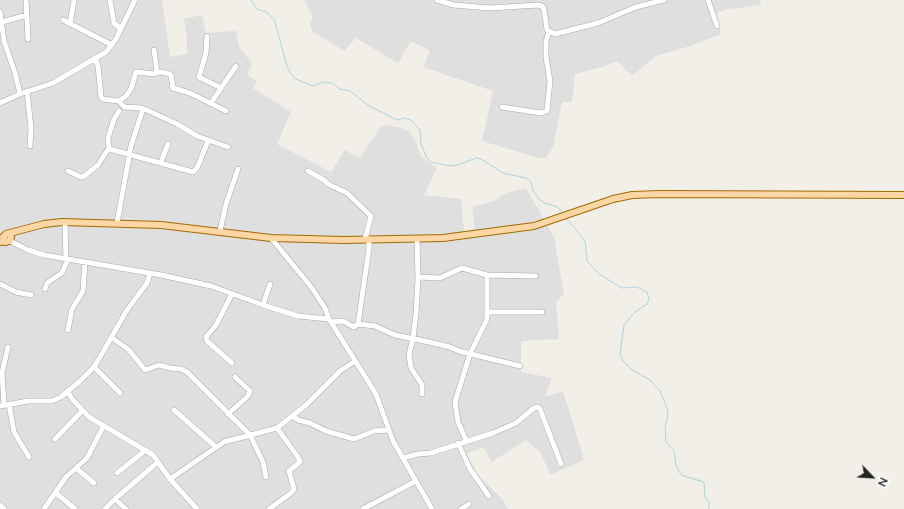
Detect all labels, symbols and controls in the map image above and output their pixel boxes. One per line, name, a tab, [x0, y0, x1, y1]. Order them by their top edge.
north arrow	[852, 457, 892, 497]
text: N	[876, 476, 891, 489]

